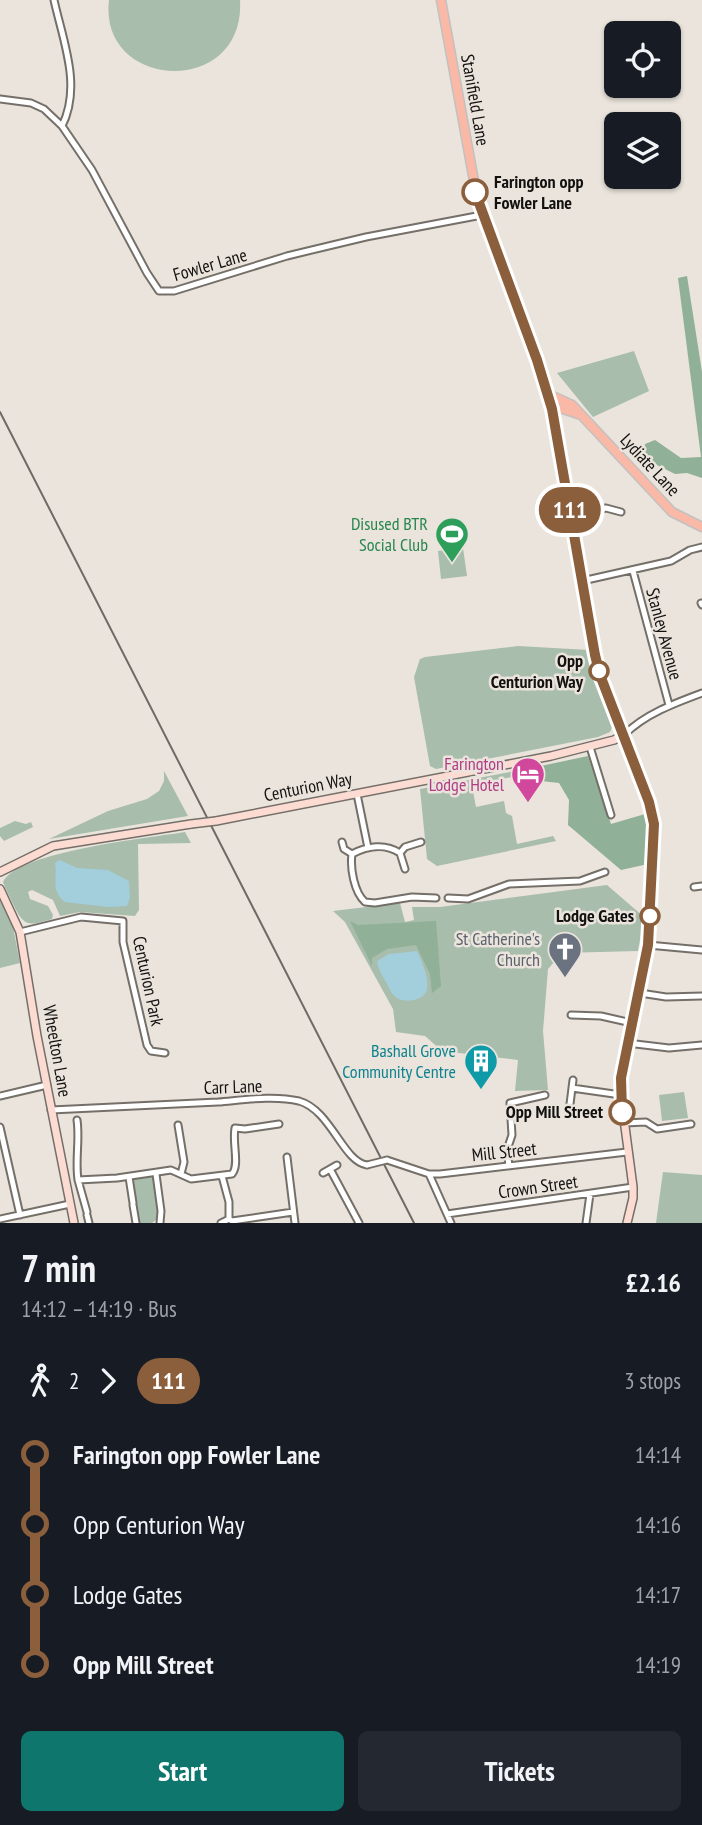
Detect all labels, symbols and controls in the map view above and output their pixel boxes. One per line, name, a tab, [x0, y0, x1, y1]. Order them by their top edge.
map controls	[604, 21, 681, 189]
button: locate	[604, 21, 681, 98]
street label: Stanifield Lane	[456, 52, 495, 147]
button: layers	[604, 112, 681, 189]
place label: Farington opp Fowler Lane	[494, 170, 583, 214]
marker: Farington opp Fowler Lane	[462, 179, 488, 205]
street label: Fowler Lane	[170, 243, 249, 286]
street label: Lydiate Lane	[616, 428, 685, 501]
line badge: 111	[530, 487, 610, 533]
text: 111	[553, 494, 587, 525]
place label: Disused BTR Social Club	[351, 512, 428, 556]
sports icon: Disused BTR Social Club	[433, 515, 471, 564]
street label: Stanley Avenue	[641, 585, 688, 682]
place label: Opp Centurion Way	[491, 649, 584, 693]
marker: Opp Centurion Way	[589, 661, 609, 681]
place label: Farington Lodge Hotel	[429, 752, 505, 796]
hotel icon: Farington Lodge Hotel	[509, 755, 547, 804]
street label: Centurion Way	[262, 767, 354, 806]
place label: Lodge Gates	[556, 904, 634, 927]
marker: Lodge Gates	[640, 906, 660, 926]
place label: St Catherine's Church	[456, 927, 540, 971]
church icon: St Catherine's Church	[546, 930, 584, 979]
street label: Centurion Park	[128, 934, 169, 1028]
street label: Wheelton Lane	[38, 1003, 77, 1099]
place label: Bashall Grove Community Centre	[342, 1039, 456, 1083]
building icon: Bashall Grove Community Centre	[462, 1042, 500, 1091]
street label: Carr Lane	[203, 1074, 263, 1099]
marker: Opp Mill Street	[609, 1099, 635, 1125]
place label: Opp Mill Street	[506, 1100, 604, 1123]
street label: Mill Street	[471, 1137, 537, 1166]
street label: Crown Street	[497, 1170, 579, 1203]
text: 7 min	[21, 1243, 96, 1292]
text: £2.16	[626, 1266, 681, 1299]
text: 14:12 – 14:19 · Bus	[21, 1294, 177, 1323]
icon: walk	[21, 1362, 59, 1400]
icon: forward	[89, 1362, 127, 1400]
text: 111	[151, 1365, 186, 1396]
text: 2	[69, 1366, 79, 1395]
text: 3 stops	[624, 1366, 681, 1395]
text: Farington opp Fowler Lane	[73, 1438, 320, 1471]
text: 14:14	[635, 1440, 681, 1469]
text: Opp Centurion Way	[73, 1508, 244, 1541]
text: 14:16	[635, 1510, 681, 1539]
text: Lodge Gates	[73, 1578, 182, 1611]
text: 14:17	[635, 1580, 681, 1609]
text: Opp Mill Street	[73, 1648, 213, 1681]
text: 14:19	[635, 1650, 681, 1679]
button: Start	[21, 1731, 344, 1811]
button: Tickets	[358, 1731, 681, 1811]

